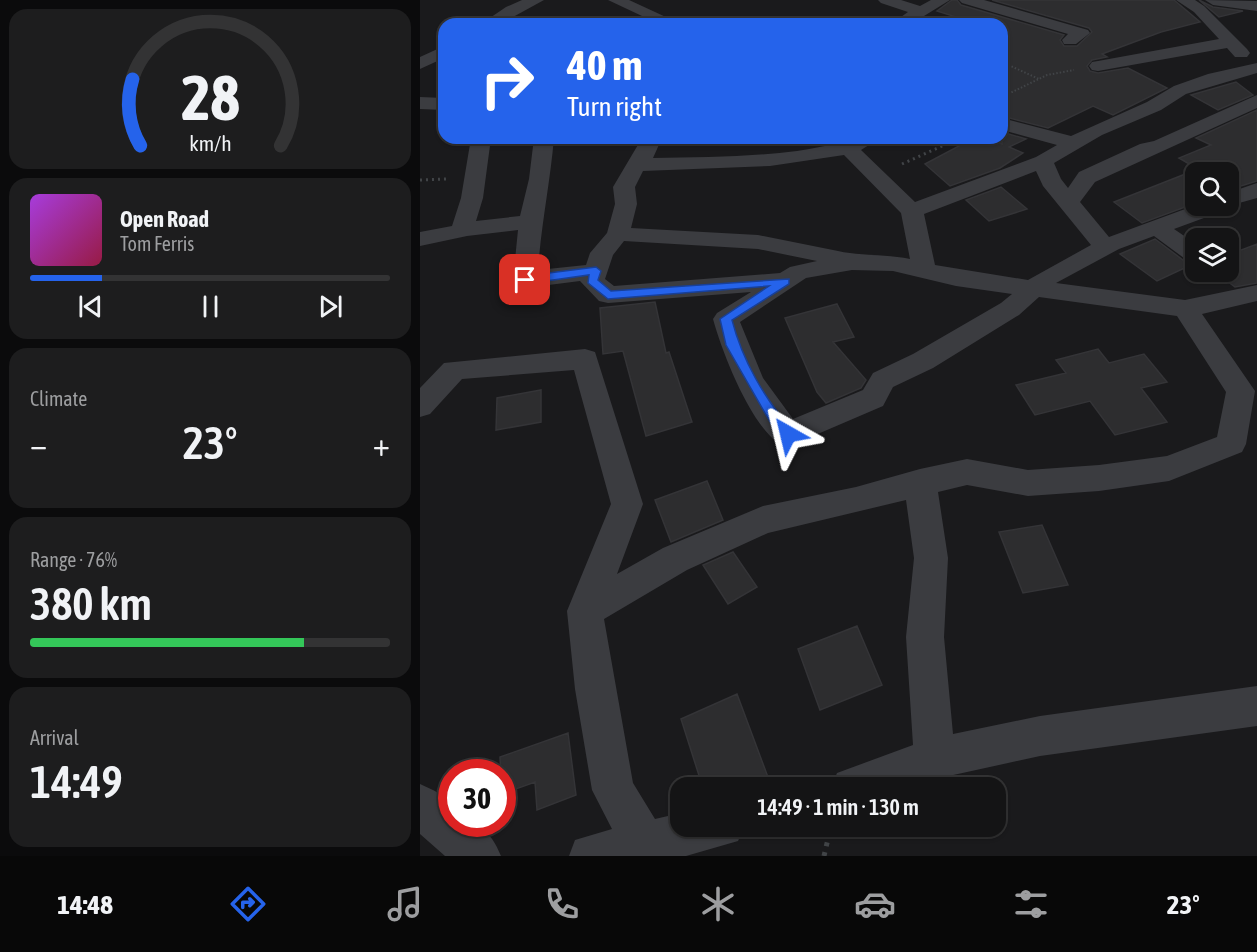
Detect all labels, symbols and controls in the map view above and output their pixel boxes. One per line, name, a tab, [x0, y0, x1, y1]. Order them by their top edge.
text: 40 m	[567, 41, 642, 89]
icon: right	[468, 42, 546, 120]
text: 28	[181, 62, 239, 133]
text: Turn right	[567, 91, 662, 122]
text: km/h	[189, 132, 231, 157]
map controls	[1185, 162, 1239, 282]
button: search	[1185, 162, 1239, 216]
text: Open Road	[120, 206, 209, 232]
button: layers	[1185, 228, 1239, 282]
text: Tom Ferris	[120, 232, 194, 255]
pin	[499, 254, 550, 305]
icon: arrive	[508, 263, 541, 296]
icon: previous	[74, 290, 107, 323]
icon: pause	[194, 290, 227, 323]
icon: next	[314, 290, 347, 323]
text: Climate	[30, 387, 87, 410]
position arrow	[756, 402, 820, 466]
text: 23°	[183, 417, 237, 469]
text: −	[30, 425, 47, 463]
text: +	[373, 425, 390, 463]
text: Range · 76%	[30, 548, 117, 571]
text: 380 km	[30, 578, 152, 630]
text: Arrival	[30, 726, 79, 749]
text: 14:49	[30, 756, 123, 808]
speed limit sign: 30	[438, 759, 516, 837]
text: 14:49 · 1 min · 130 m	[757, 794, 919, 820]
icon: directions	[227, 883, 269, 925]
icon: music	[384, 883, 426, 925]
icon: phone	[541, 883, 583, 925]
icon: climate	[697, 883, 739, 925]
icon: car	[854, 883, 896, 925]
icon: filters	[1010, 883, 1052, 925]
text: 14:48	[57, 889, 113, 920]
text: 23°	[1167, 889, 1200, 920]

